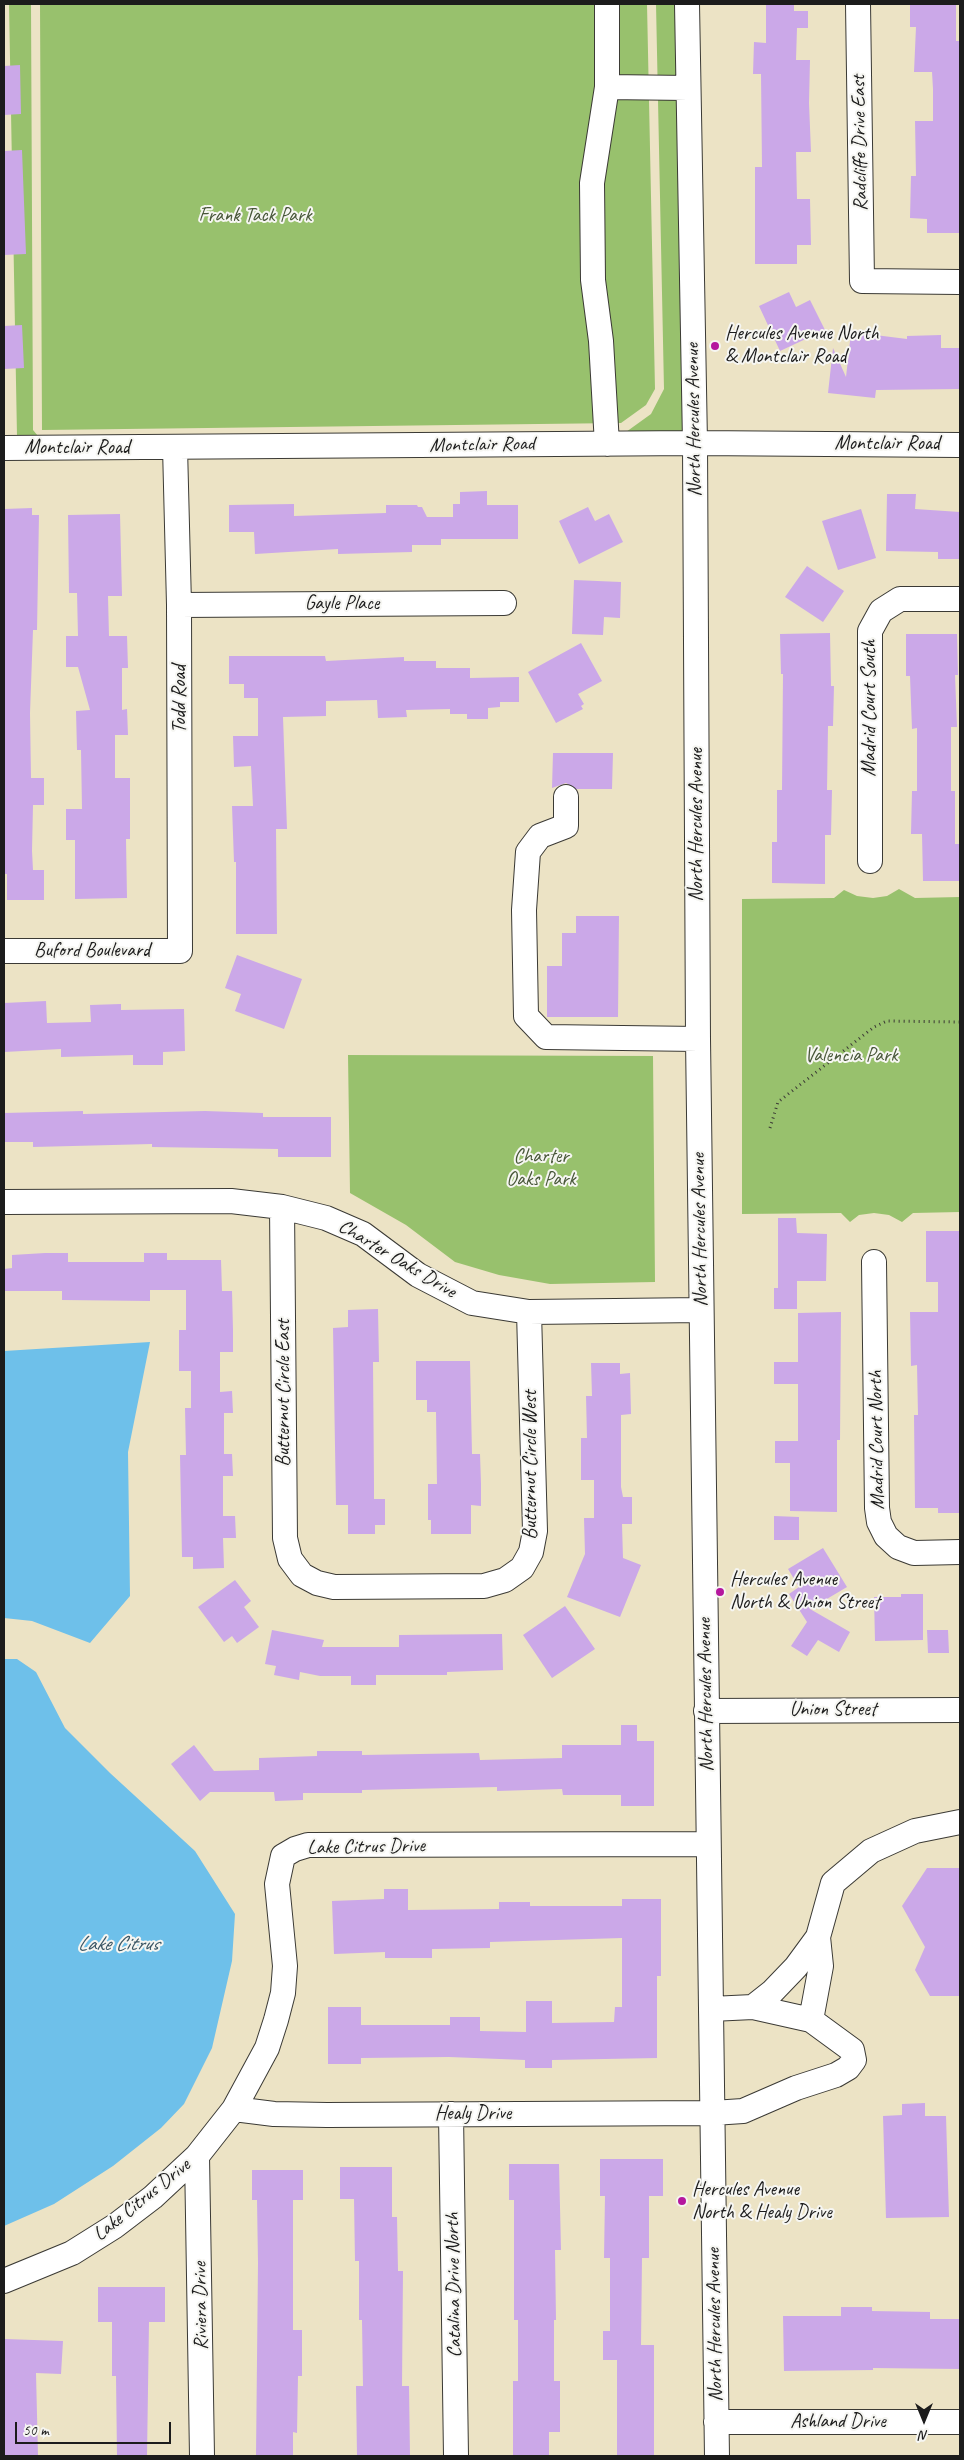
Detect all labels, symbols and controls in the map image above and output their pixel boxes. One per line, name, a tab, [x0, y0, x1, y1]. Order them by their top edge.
street label: Radcliffe Drive East	[847, 75, 873, 211]
park label: Frank Tack Park	[199, 204, 311, 228]
place label: Hercules Avenue North & Montclair Road	[725, 322, 879, 369]
marker: Hercules Avenue North & Montclair Road	[709, 340, 721, 352]
street label: North Hercules Avenue	[681, 343, 707, 497]
street label: Montclair Road	[429, 432, 535, 458]
street label: Montclair Road	[834, 432, 940, 456]
street label: Montclair Road	[24, 436, 130, 460]
street label: Gayle Place	[305, 592, 379, 616]
street label: Madrid Court South	[858, 640, 882, 776]
street label: Todd Road	[168, 665, 192, 733]
street label: North Hercules Avenue	[685, 748, 709, 902]
street label: Buford Boulevard	[34, 939, 150, 963]
park label: Valencia Park	[805, 1044, 897, 1068]
park label: Charter Oaks Park	[506, 1145, 576, 1192]
street label: North Hercules Avenue	[687, 1153, 713, 1307]
street label: Charter Oaks Drive	[334, 1214, 460, 1304]
street label: Butternut Circle East	[272, 1319, 296, 1467]
street label: Madrid Court North	[864, 1370, 890, 1510]
street label: Butternut Circle West	[519, 1390, 543, 1540]
place label: Hercules Avenue North & Union Street	[730, 1568, 880, 1615]
marker: Hercules Avenue North & Union Street	[714, 1586, 726, 1598]
street label: North Hercules Avenue	[693, 1618, 719, 1772]
street label: Union Street	[790, 1698, 876, 1722]
street label: Lake Citrus Drive	[307, 1834, 425, 1860]
water label: Lake Citrus	[78, 1931, 158, 1957]
street label: Healy Drive	[435, 2102, 511, 2126]
street label: Lake Citrus Drive	[89, 2154, 195, 2246]
place label: Hercules Avenue North & Healy Drive	[692, 2178, 832, 2225]
marker: Hercules Avenue North & Healy Drive	[676, 2195, 688, 2207]
street label: Catalina Drive North	[441, 2212, 467, 2358]
street label: North Hercules Avenue	[702, 2248, 728, 2402]
street label: Riviera Drive	[188, 2262, 214, 2350]
north arrow	[899, 2395, 949, 2445]
street label: Ashland Drive	[790, 2410, 886, 2434]
scale bar	[18, 2412, 174, 2444]
text: 50 m	[23, 2421, 49, 2440]
text: N	[920, 2427, 928, 2444]

